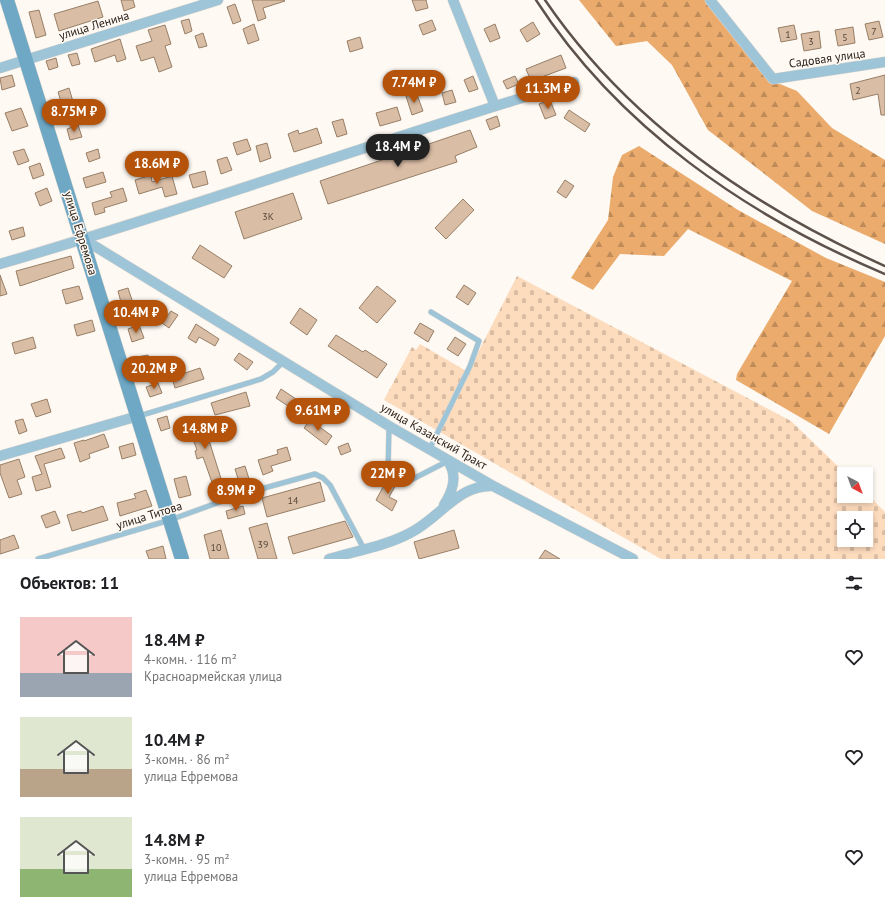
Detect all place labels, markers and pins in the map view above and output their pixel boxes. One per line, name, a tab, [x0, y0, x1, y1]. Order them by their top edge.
pin: 7.74M ₽	[377, 70, 451, 104]
pin: 11.3M ₽	[511, 76, 585, 110]
pin: 8.75M ₽	[37, 99, 111, 133]
pin: 18.4M ₽	[361, 134, 435, 168]
pin: 18.6M ₽	[120, 151, 194, 185]
pin: 10.4M ₽	[99, 300, 173, 334]
pin: 20.2M ₽	[117, 356, 191, 390]
pin: 9.61M ₽	[281, 398, 355, 432]
pin: 14.8M ₽	[168, 416, 242, 450]
pin: 22M ₽	[360, 461, 416, 495]
pin: 8.9M ₽	[203, 478, 269, 512]

